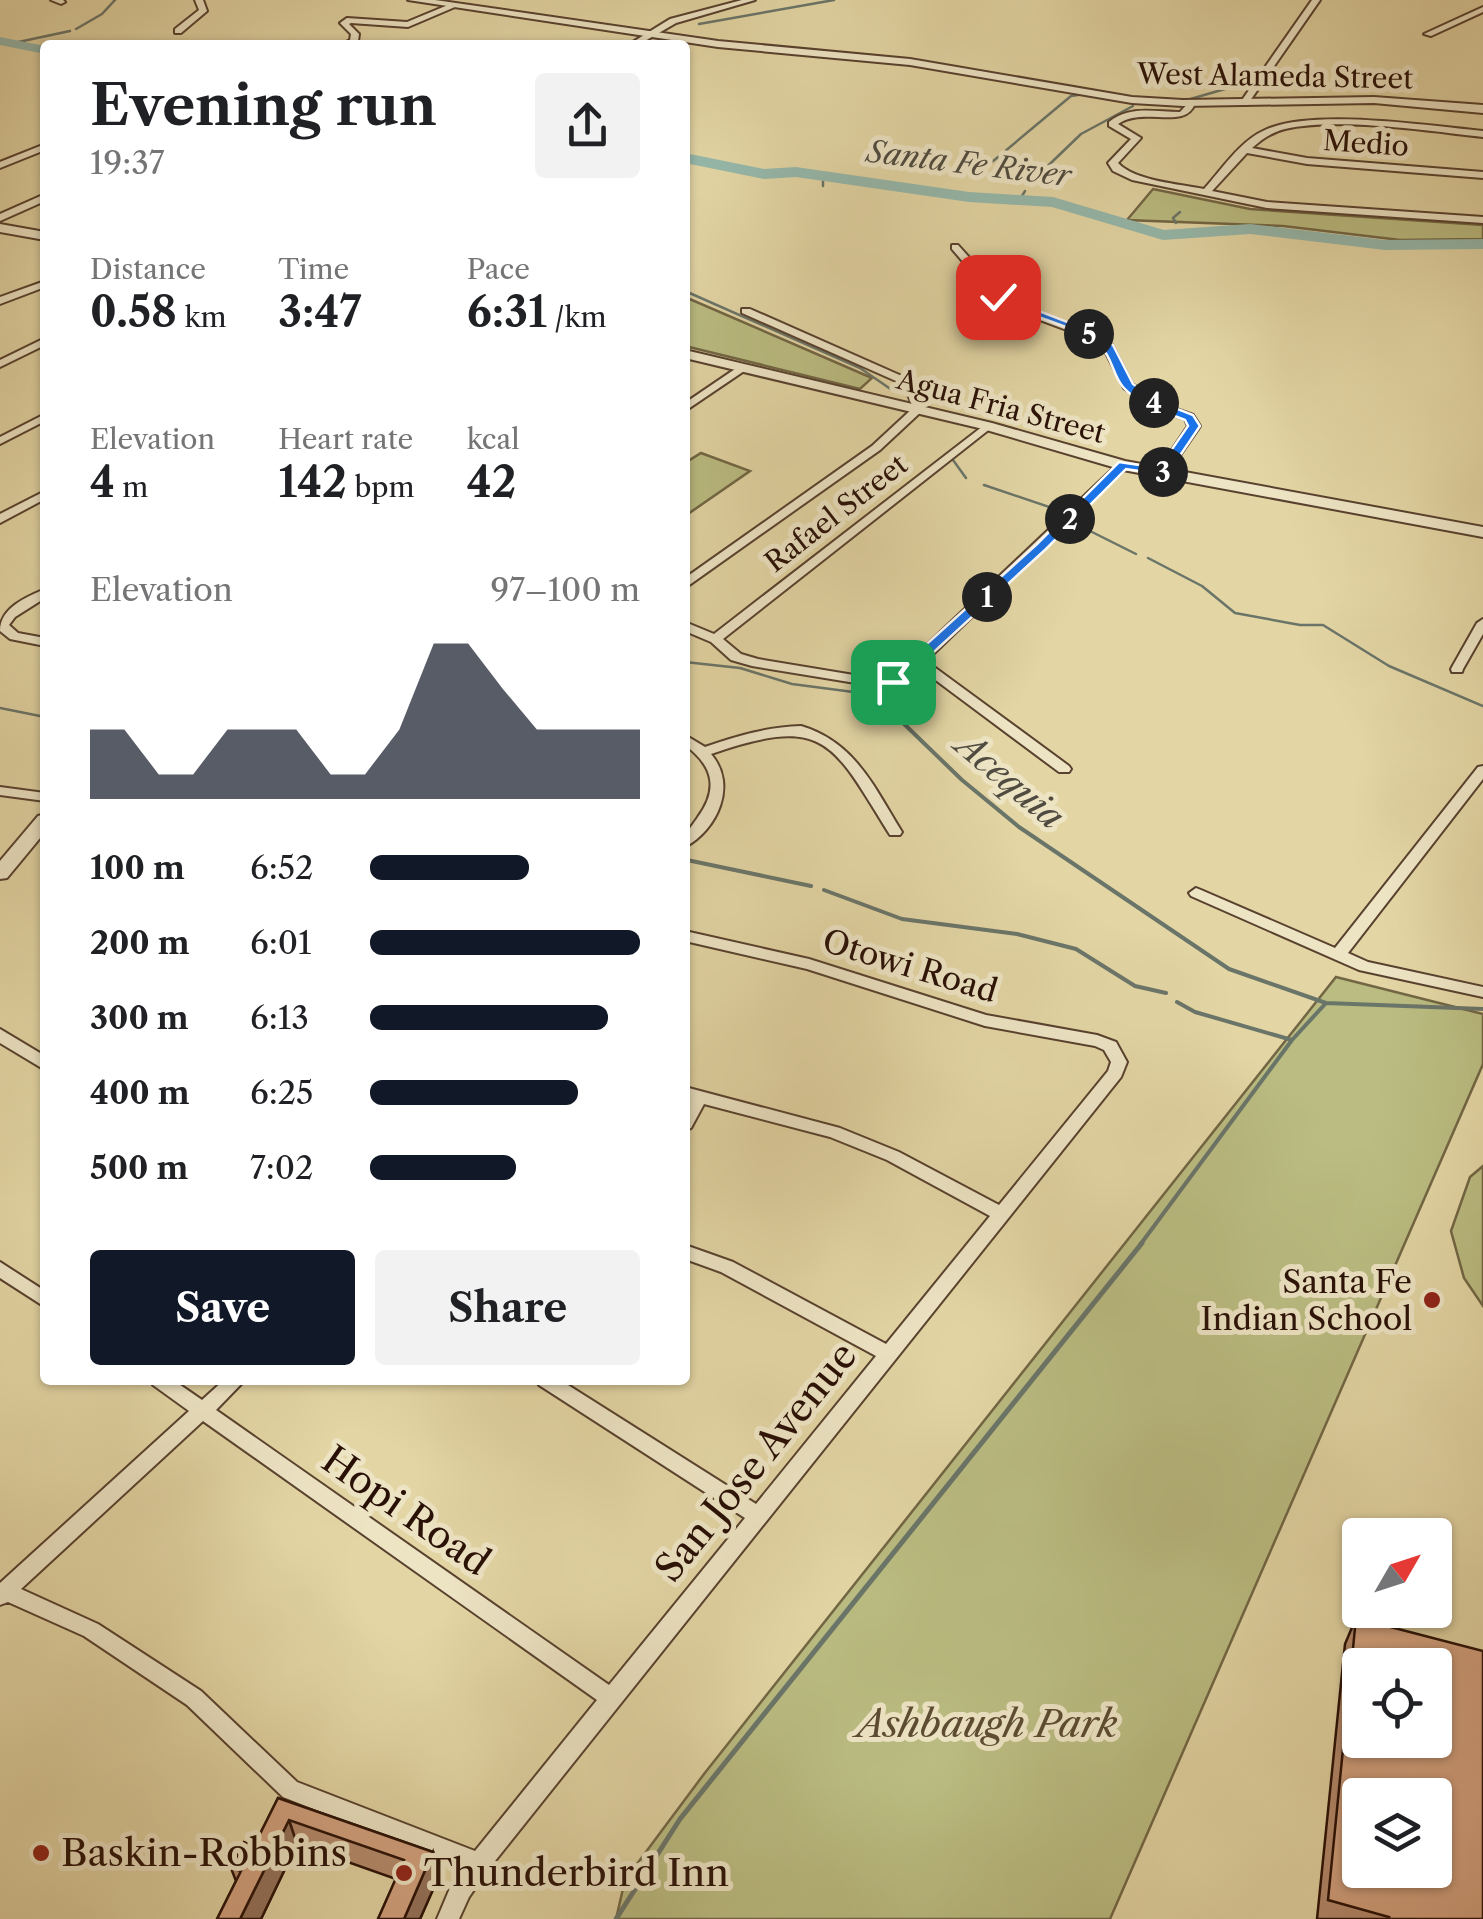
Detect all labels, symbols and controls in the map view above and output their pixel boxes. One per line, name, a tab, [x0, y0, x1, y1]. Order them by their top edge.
street label: West Alameda Street	[1136, 57, 1413, 95]
text: Evening run	[90, 72, 437, 139]
button: share	[535, 73, 640, 178]
street label: Medio	[1322, 123, 1410, 163]
water label: Santa Fe River	[863, 132, 1075, 195]
text: 19:37	[90, 143, 165, 182]
text: Distance	[90, 252, 206, 286]
text: Time	[278, 252, 349, 286]
text: Pace	[467, 252, 530, 286]
pin	[956, 255, 1041, 340]
icon: check	[971, 270, 1026, 325]
text: 0.58	[90, 286, 177, 338]
text: 3:47	[278, 286, 361, 338]
text: 6:31	[467, 286, 547, 338]
text: km	[177, 300, 227, 334]
text: /km	[547, 300, 607, 334]
pin: 5	[1064, 309, 1114, 359]
text: 5	[1081, 317, 1097, 351]
street label: Agua Fria Street	[892, 362, 1109, 450]
pin: 4	[1129, 378, 1179, 428]
text: 4	[1146, 386, 1162, 420]
text: Elevation	[90, 422, 215, 456]
text: Heart rate	[278, 422, 413, 456]
text: kcal	[467, 422, 520, 456]
street label: Rafael Street	[758, 447, 914, 579]
pin: 3	[1138, 447, 1188, 497]
text: 3	[1155, 455, 1171, 489]
text: 4	[90, 456, 115, 508]
text: 142	[278, 456, 347, 508]
text: 42	[467, 456, 516, 508]
text: m	[115, 470, 148, 504]
text: bpm	[347, 470, 415, 504]
pin: 2	[1045, 494, 1095, 544]
text: 2	[1062, 502, 1078, 536]
text: Elevation	[90, 570, 233, 609]
text: 97–100 m	[490, 570, 640, 609]
pin: 1	[962, 572, 1012, 622]
text: 1	[981, 580, 993, 614]
pin	[851, 640, 936, 725]
icon: arrive	[866, 655, 921, 710]
water label: Acequia	[944, 720, 1073, 838]
text: 100 m	[90, 848, 185, 887]
text: 6:52	[250, 848, 314, 887]
street label: Otowi Road	[818, 920, 1002, 1011]
text: 200 m	[90, 923, 190, 962]
text: 6:01	[250, 923, 311, 962]
text: 300 m	[90, 998, 189, 1037]
text: 6:13	[250, 998, 309, 1037]
text: 400 m	[90, 1073, 190, 1112]
text: 6:25	[250, 1073, 314, 1112]
text: 500 m	[90, 1148, 188, 1187]
text: 7:02	[250, 1148, 313, 1187]
button: Save	[90, 1250, 355, 1365]
button: Share	[375, 1250, 640, 1365]
place label: Santa Fe Indian School	[1201, 1262, 1412, 1338]
marker: Santa Fe Indian School	[1421, 1289, 1443, 1311]
street label: San Jose Avenue	[645, 1333, 866, 1591]
street label: Hopi Road	[313, 1436, 499, 1585]
north arrow	[1342, 1518, 1452, 1628]
map controls	[1342, 1518, 1452, 1888]
button: locate	[1342, 1648, 1452, 1758]
park label: Ashbaugh Park	[852, 1700, 1118, 1747]
button: layers	[1342, 1778, 1452, 1888]
place label: Baskin-Robbins	[61, 1829, 347, 1876]
marker: Baskin-Robbins	[30, 1842, 52, 1864]
place label: Thunderbird Inn	[424, 1849, 729, 1896]
marker: Thunderbird Inn	[393, 1862, 415, 1884]

